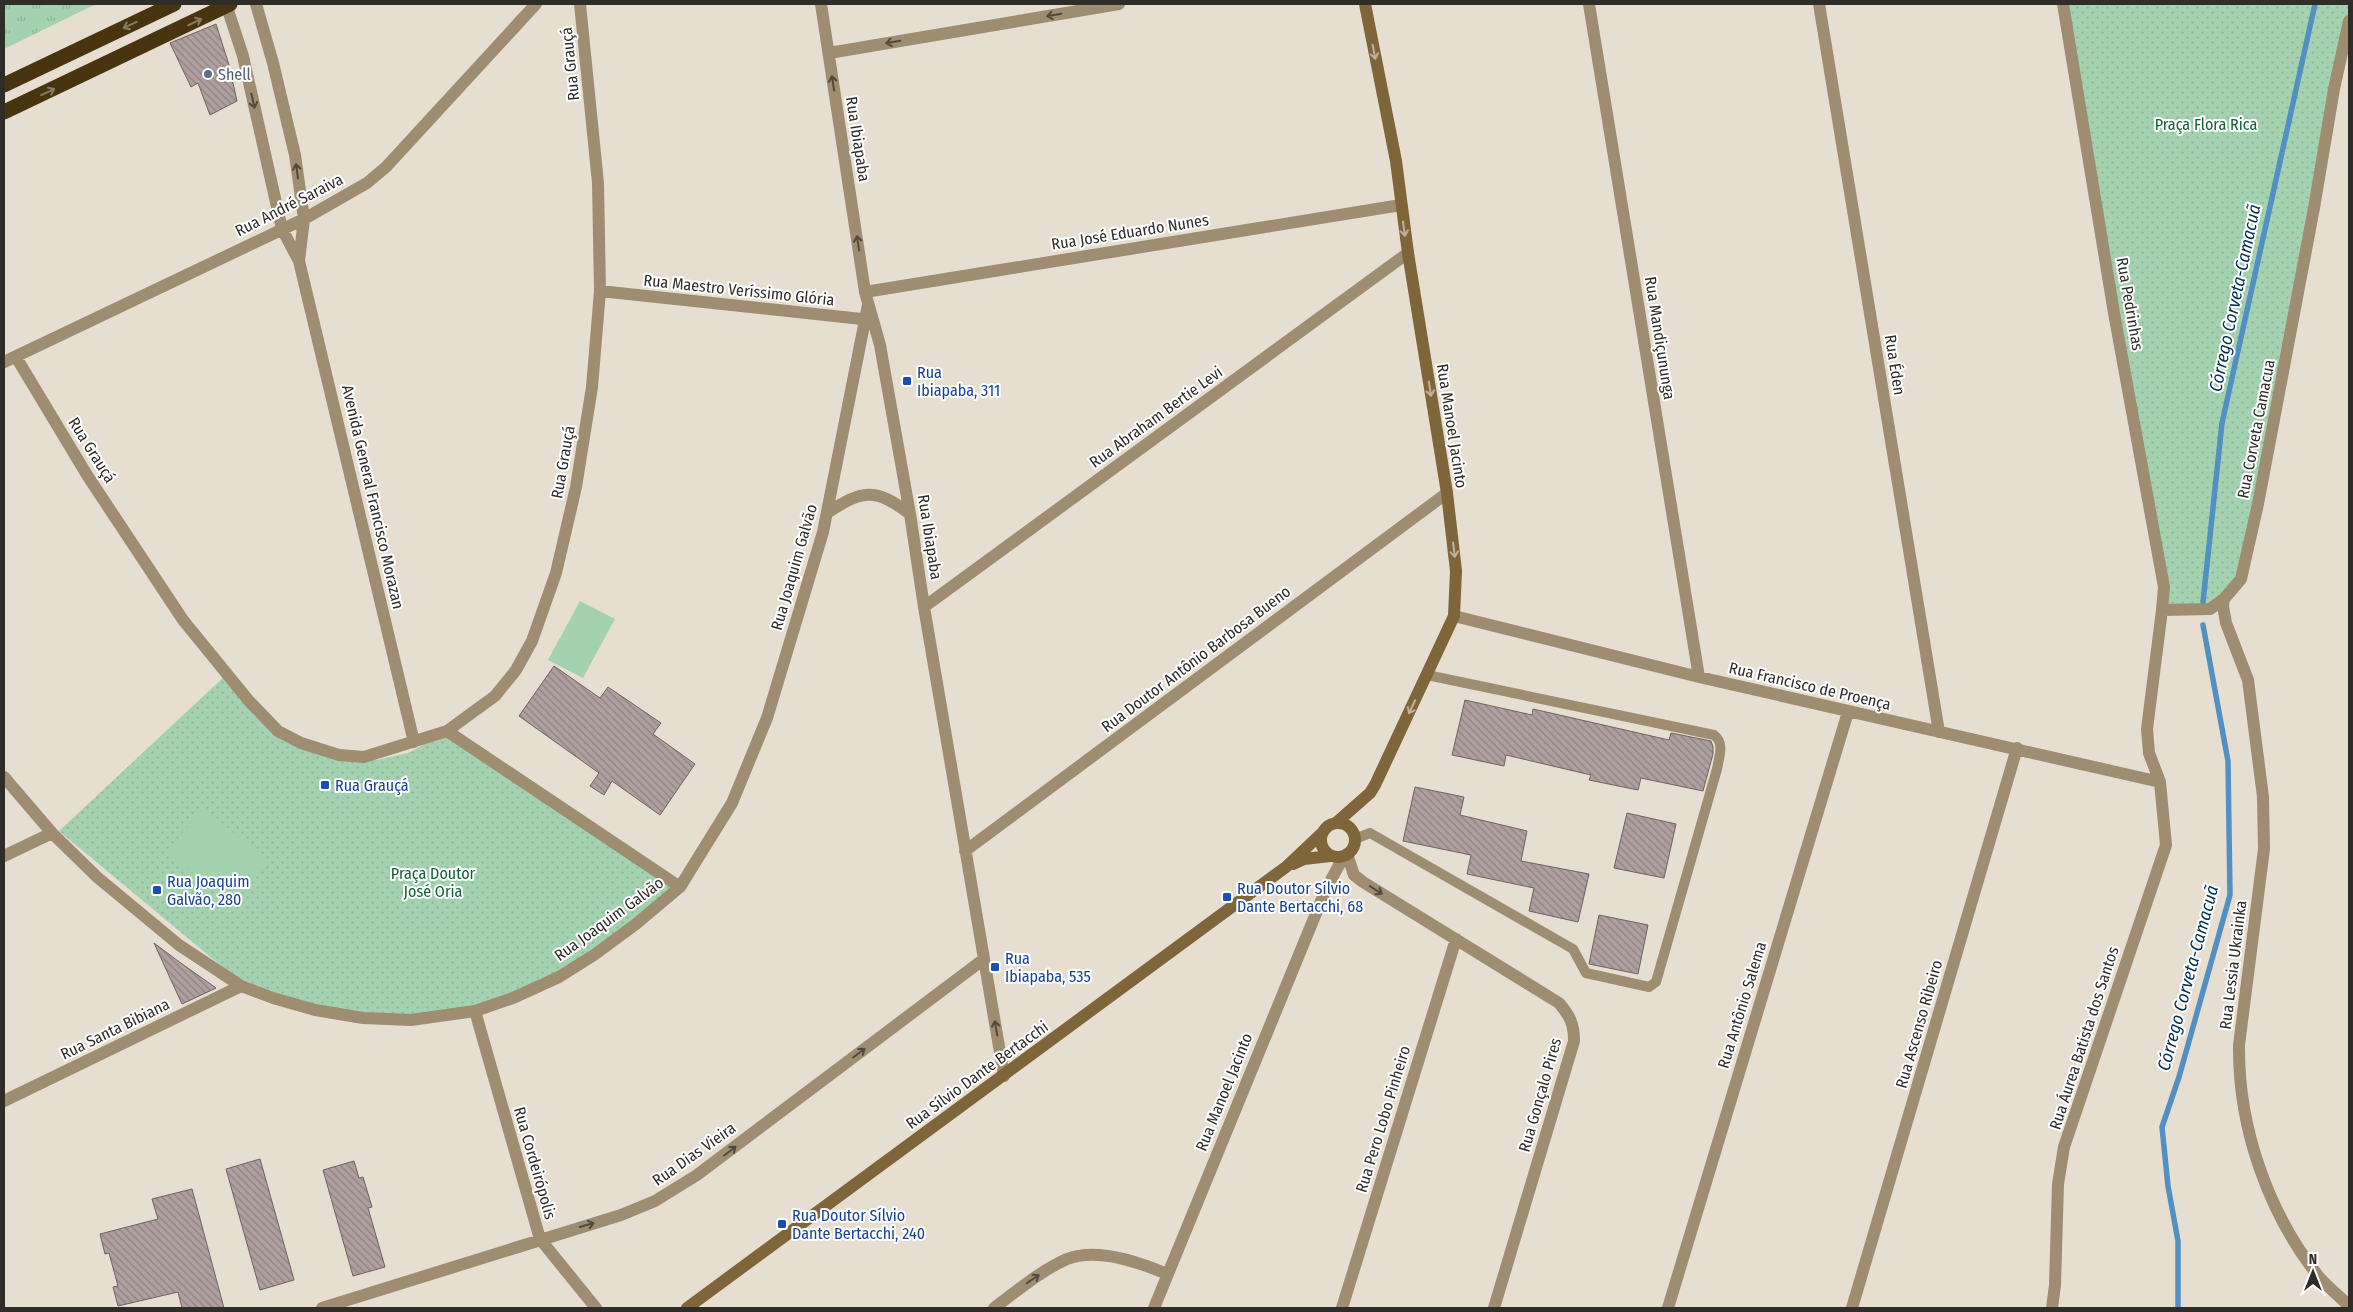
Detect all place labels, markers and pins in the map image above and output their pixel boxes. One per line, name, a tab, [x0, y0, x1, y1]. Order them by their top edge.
place label: Shell	[218, 65, 251, 84]
marker: Shell	[202, 68, 214, 80]
place label: Rua Ibiapaba, 311	[917, 363, 1000, 400]
marker: Rua Ibiapaba, 311	[901, 375, 913, 387]
place label: Rua Grauçá	[335, 776, 409, 795]
marker: Rua Grauçá	[319, 779, 331, 791]
place label: Rua Joaquim Galvão, 280	[167, 872, 249, 909]
place label: Rua Doutor Sílvio Dante Bertacchi, 68	[1237, 879, 1363, 916]
marker: Rua Joaquim Galvão, 280	[151, 884, 163, 896]
marker: Rua Doutor Sílvio Dante Bertacchi, 68	[1221, 891, 1233, 903]
place label: Rua Ibiapaba, 535	[1005, 949, 1091, 986]
marker: Rua Ibiapaba, 535	[989, 961, 1001, 973]
place label: Rua Doutor Sílvio Dante Bertacchi, 240	[792, 1206, 925, 1243]
marker: Rua Doutor Sílvio Dante Bertacchi, 240	[776, 1218, 788, 1230]

